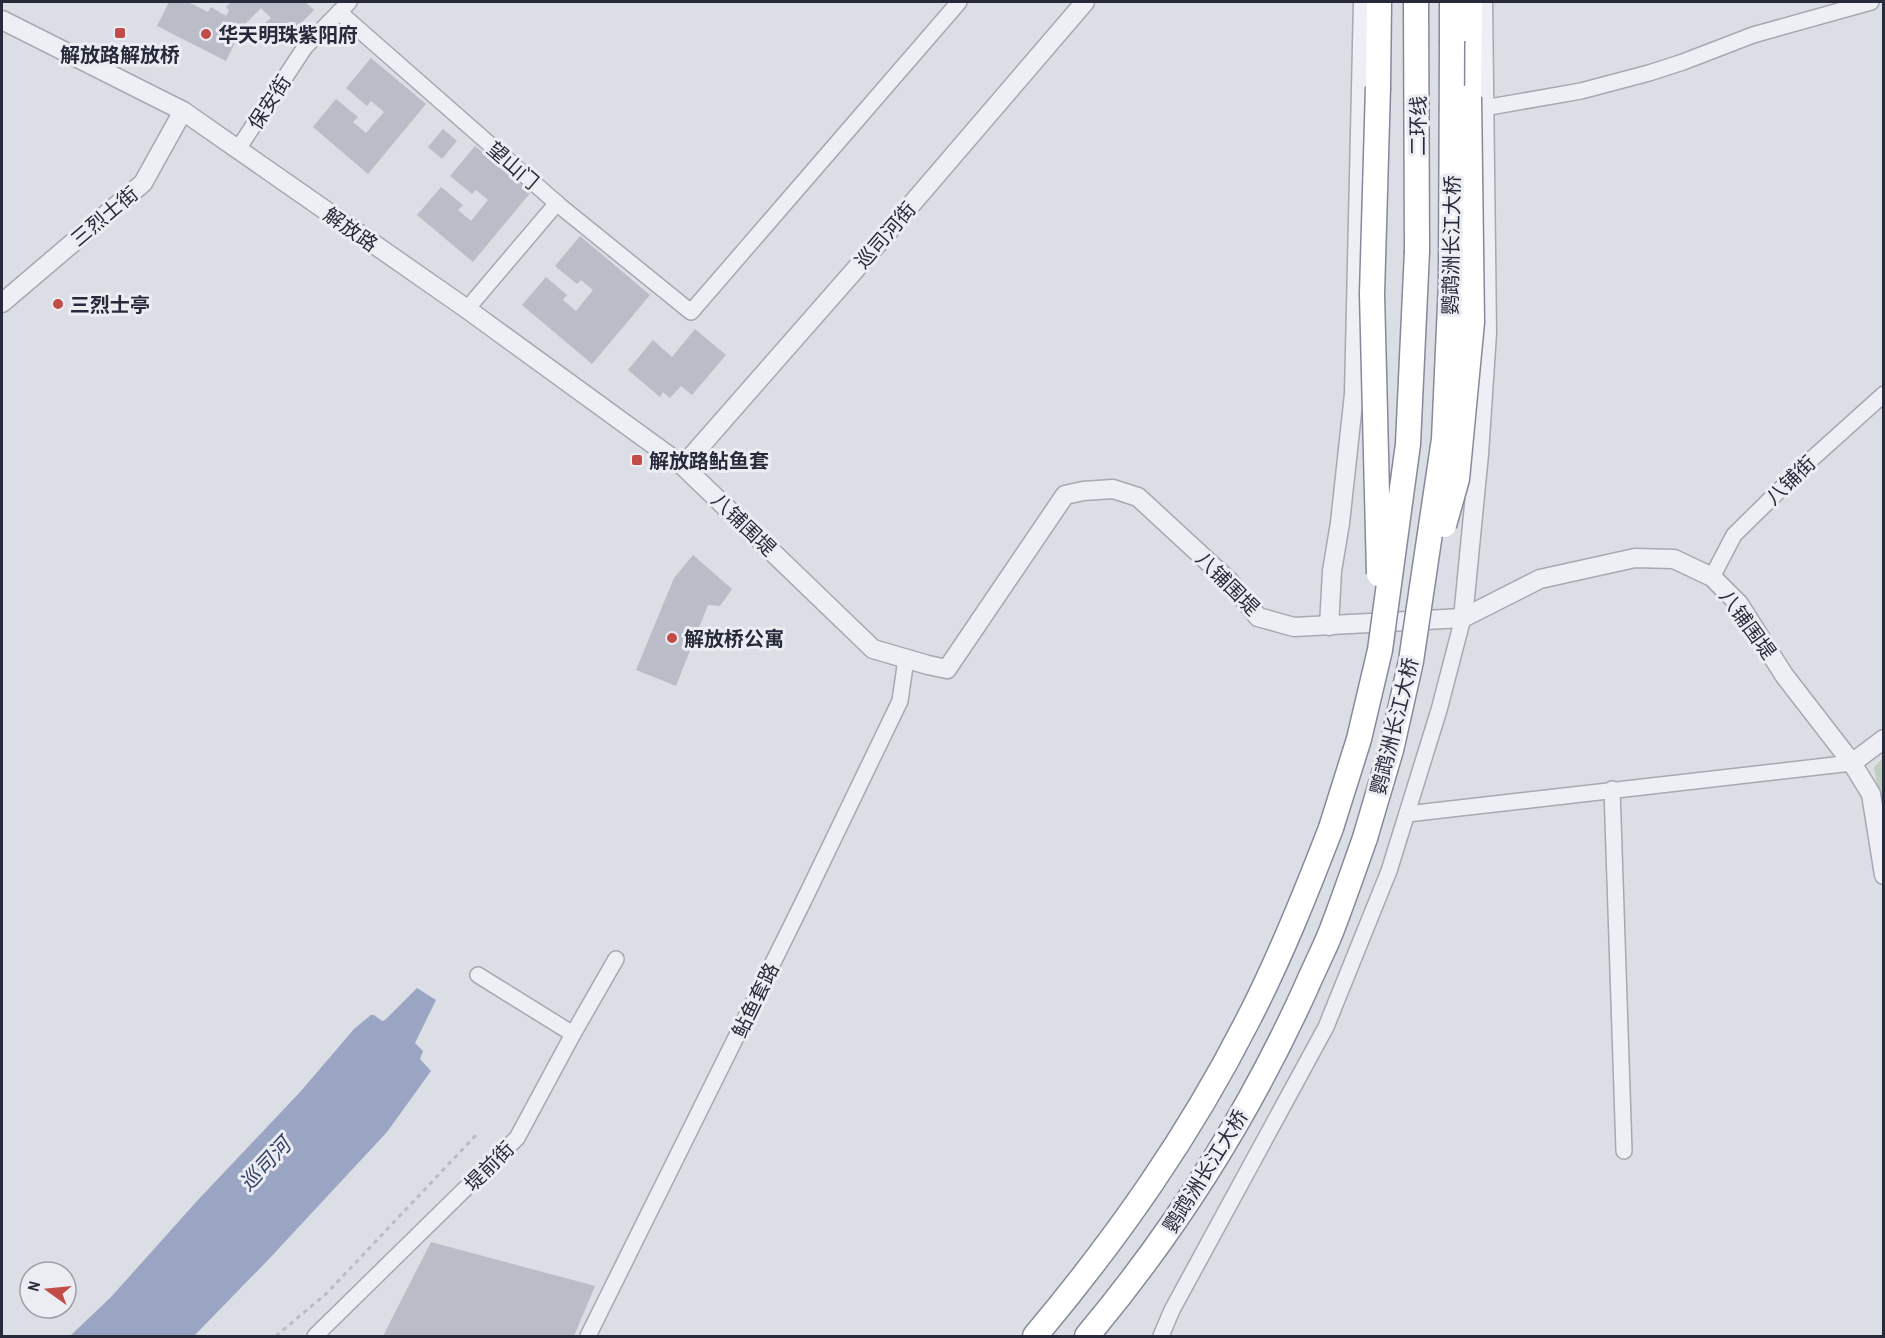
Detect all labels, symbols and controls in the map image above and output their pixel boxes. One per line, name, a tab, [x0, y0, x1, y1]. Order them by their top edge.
place label: 华天明珠紫阳府	[218, 21, 358, 48]
marker: 解放路解放桥	[113, 26, 127, 40]
marker: 华天明珠紫阳府	[199, 27, 213, 41]
place label: 解放路解放桥	[60, 41, 180, 68]
street label: 保安街	[241, 69, 297, 135]
street label: 二环线	[1404, 96, 1431, 156]
street label: 望山门	[482, 135, 544, 195]
street label: 鹦鹉洲长江大桥	[1436, 175, 1466, 315]
street label: 三烈士街	[65, 180, 143, 252]
street label: 巡司河街	[849, 196, 921, 274]
street label: 解放路	[319, 201, 383, 257]
place label: 三烈士亭	[70, 291, 150, 318]
marker: 三烈士亭	[51, 297, 65, 311]
place label: 解放路鲇鱼套	[649, 447, 769, 474]
street label: 八铺街	[1759, 449, 1821, 511]
marker: 解放路鲇鱼套	[630, 453, 644, 467]
street label: 八铺围堤	[706, 487, 782, 561]
street label: 八铺围堤	[1190, 545, 1266, 621]
street label: 八铺围堤	[1714, 584, 1782, 664]
place label: 解放桥公寓	[684, 625, 784, 652]
marker: 解放桥公寓	[665, 631, 679, 645]
street label: 鹦鹉洲长江大桥	[1364, 655, 1424, 797]
street label: 鲇鱼套路	[725, 958, 785, 1042]
street label: 鹦鹉洲长江大桥	[1156, 1104, 1254, 1238]
water label: 巡司河	[233, 1128, 300, 1197]
street label: 堤前街	[458, 1135, 520, 1197]
north arrow	[18, 1260, 78, 1320]
text: N	[22, 1279, 45, 1294]

